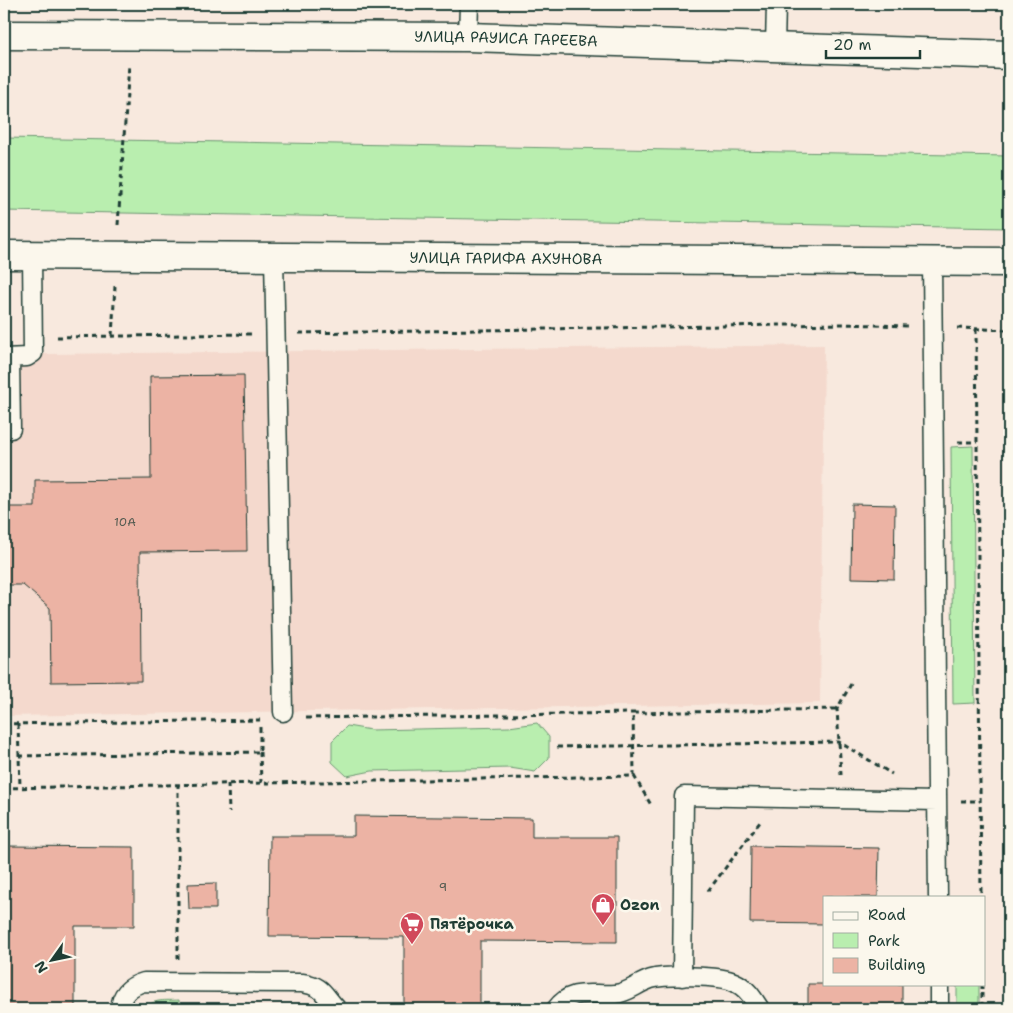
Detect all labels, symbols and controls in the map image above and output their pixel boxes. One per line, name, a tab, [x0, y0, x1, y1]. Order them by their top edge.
street label: УЛИЦА РАУИСА ГАРЕЕВА	[414, 27, 598, 51]
scale bar	[826, 28, 919, 60]
text: 20 m	[833, 35, 872, 55]
street label: УЛИЦА ГАРИФА АХУНОВА	[410, 248, 603, 269]
house number: 10А	[114, 514, 136, 530]
house number: 9	[439, 879, 447, 895]
shop icon: Ozon	[590, 892, 616, 926]
place label: Ozon	[620, 895, 660, 915]
legend	[823, 896, 986, 986]
text: Road	[868, 905, 906, 925]
supermarket icon: Пятёрочка	[399, 911, 425, 945]
place label: Пятёрочка	[430, 914, 514, 934]
text: Park	[868, 931, 900, 951]
north arrow	[28, 936, 78, 986]
text: Building	[868, 955, 925, 975]
text: N	[31, 958, 52, 977]

